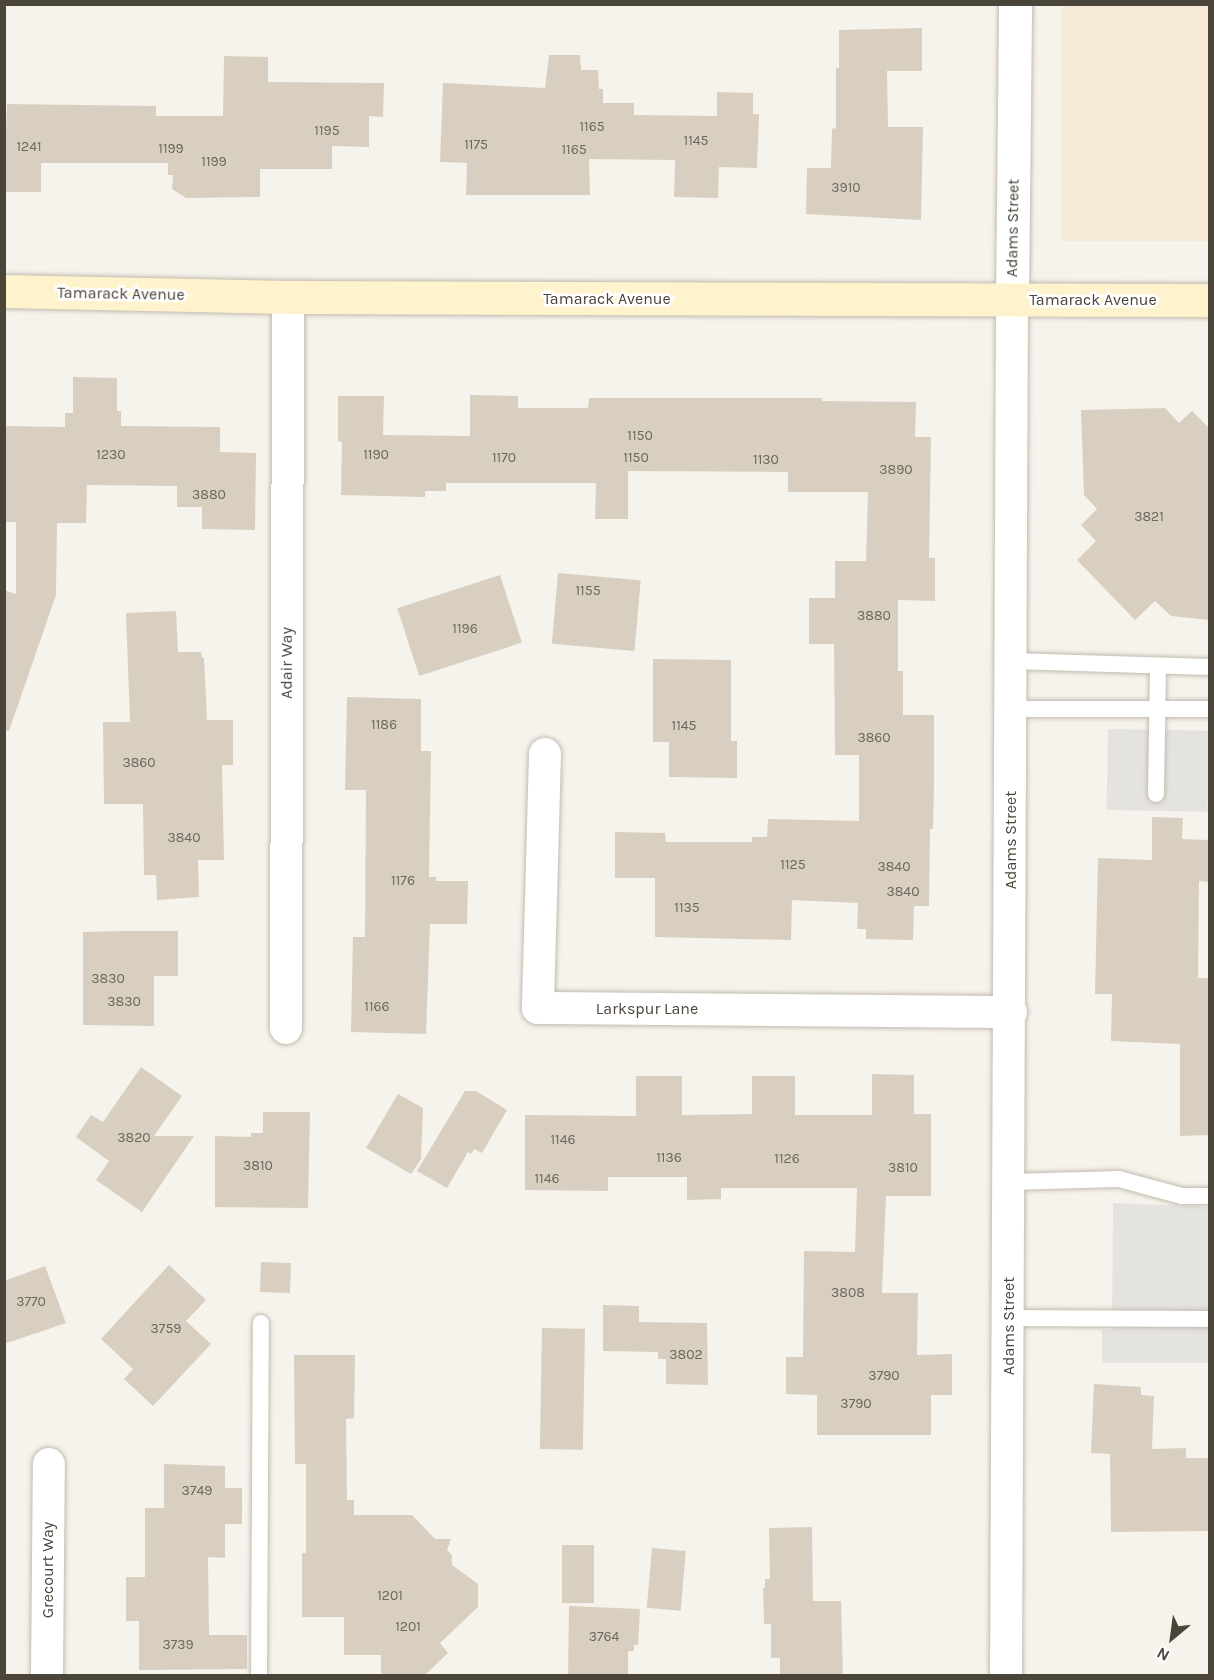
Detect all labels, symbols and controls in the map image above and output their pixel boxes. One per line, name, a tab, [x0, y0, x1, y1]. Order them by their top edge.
house number: 1165	[579, 119, 605, 135]
house number: 1195	[314, 123, 340, 139]
house number: 1145	[684, 133, 708, 149]
house number: 1175	[464, 137, 488, 153]
house number: 1241	[16, 139, 42, 155]
house number: 1199	[158, 141, 184, 157]
house number: 1165	[561, 142, 587, 158]
house number: 1199	[201, 154, 227, 170]
street label: Adams Street	[1003, 179, 1023, 277]
house number: 3910	[831, 180, 861, 196]
street label: Tamarack Avenue	[57, 283, 185, 305]
street label: Tamarack Avenue	[543, 289, 671, 309]
street label: Tamarack Avenue	[1029, 290, 1157, 310]
house number: 1150	[627, 428, 653, 444]
house number: 1230	[96, 447, 126, 463]
house number: 1190	[363, 447, 389, 463]
house number: 1170	[492, 450, 516, 466]
house number: 1150	[623, 450, 649, 466]
house number: 1130	[753, 452, 779, 468]
house number: 3890	[879, 462, 913, 478]
house number: 3880	[192, 487, 226, 503]
house number: 3821	[1134, 509, 1164, 525]
house number: 1155	[575, 583, 601, 599]
house number: 3880	[857, 608, 891, 624]
house number: 1196	[452, 621, 478, 637]
street label: Adair Way	[277, 627, 297, 699]
house number: 1186	[371, 717, 397, 733]
house number: 1145	[672, 718, 696, 734]
house number: 3860	[857, 730, 891, 746]
house number: 3860	[122, 755, 156, 771]
street label: Adams Street	[1001, 791, 1021, 889]
house number: 3840	[168, 830, 200, 846]
house number: 1125	[780, 857, 806, 873]
house number: 3840	[878, 859, 910, 875]
house number: 1176	[391, 873, 415, 889]
house number: 3840	[887, 884, 919, 900]
house number: 1135	[674, 900, 700, 916]
house number: 3830	[91, 971, 125, 987]
house number: 3830	[107, 994, 141, 1010]
house number: 1166	[364, 999, 390, 1015]
street label: Larkspur Lane	[596, 999, 698, 1019]
house number: 3820	[117, 1130, 151, 1146]
house number: 1146	[550, 1132, 576, 1148]
house number: 1136	[656, 1150, 682, 1166]
house number: 1126	[774, 1151, 800, 1167]
house number: 3810	[243, 1158, 273, 1174]
house number: 3810	[888, 1160, 918, 1176]
house number: 1146	[534, 1171, 560, 1187]
street label: Adams Street	[999, 1277, 1019, 1375]
house number: 3808	[831, 1285, 865, 1301]
house number: 3770	[16, 1294, 46, 1310]
house number: 3759	[151, 1321, 181, 1337]
house number: 3802	[669, 1347, 703, 1363]
house number: 3790	[868, 1368, 900, 1384]
house number: 3790	[840, 1396, 872, 1412]
house number: 3749	[182, 1483, 212, 1499]
street label: Grecourt Way	[38, 1522, 58, 1618]
house number: 1201	[377, 1588, 403, 1604]
north arrow	[1142, 1608, 1202, 1668]
house number: 1201	[395, 1619, 421, 1635]
house number: 3764	[589, 1629, 619, 1645]
house number: 3739	[162, 1637, 194, 1653]
text: N	[1153, 1643, 1173, 1665]

